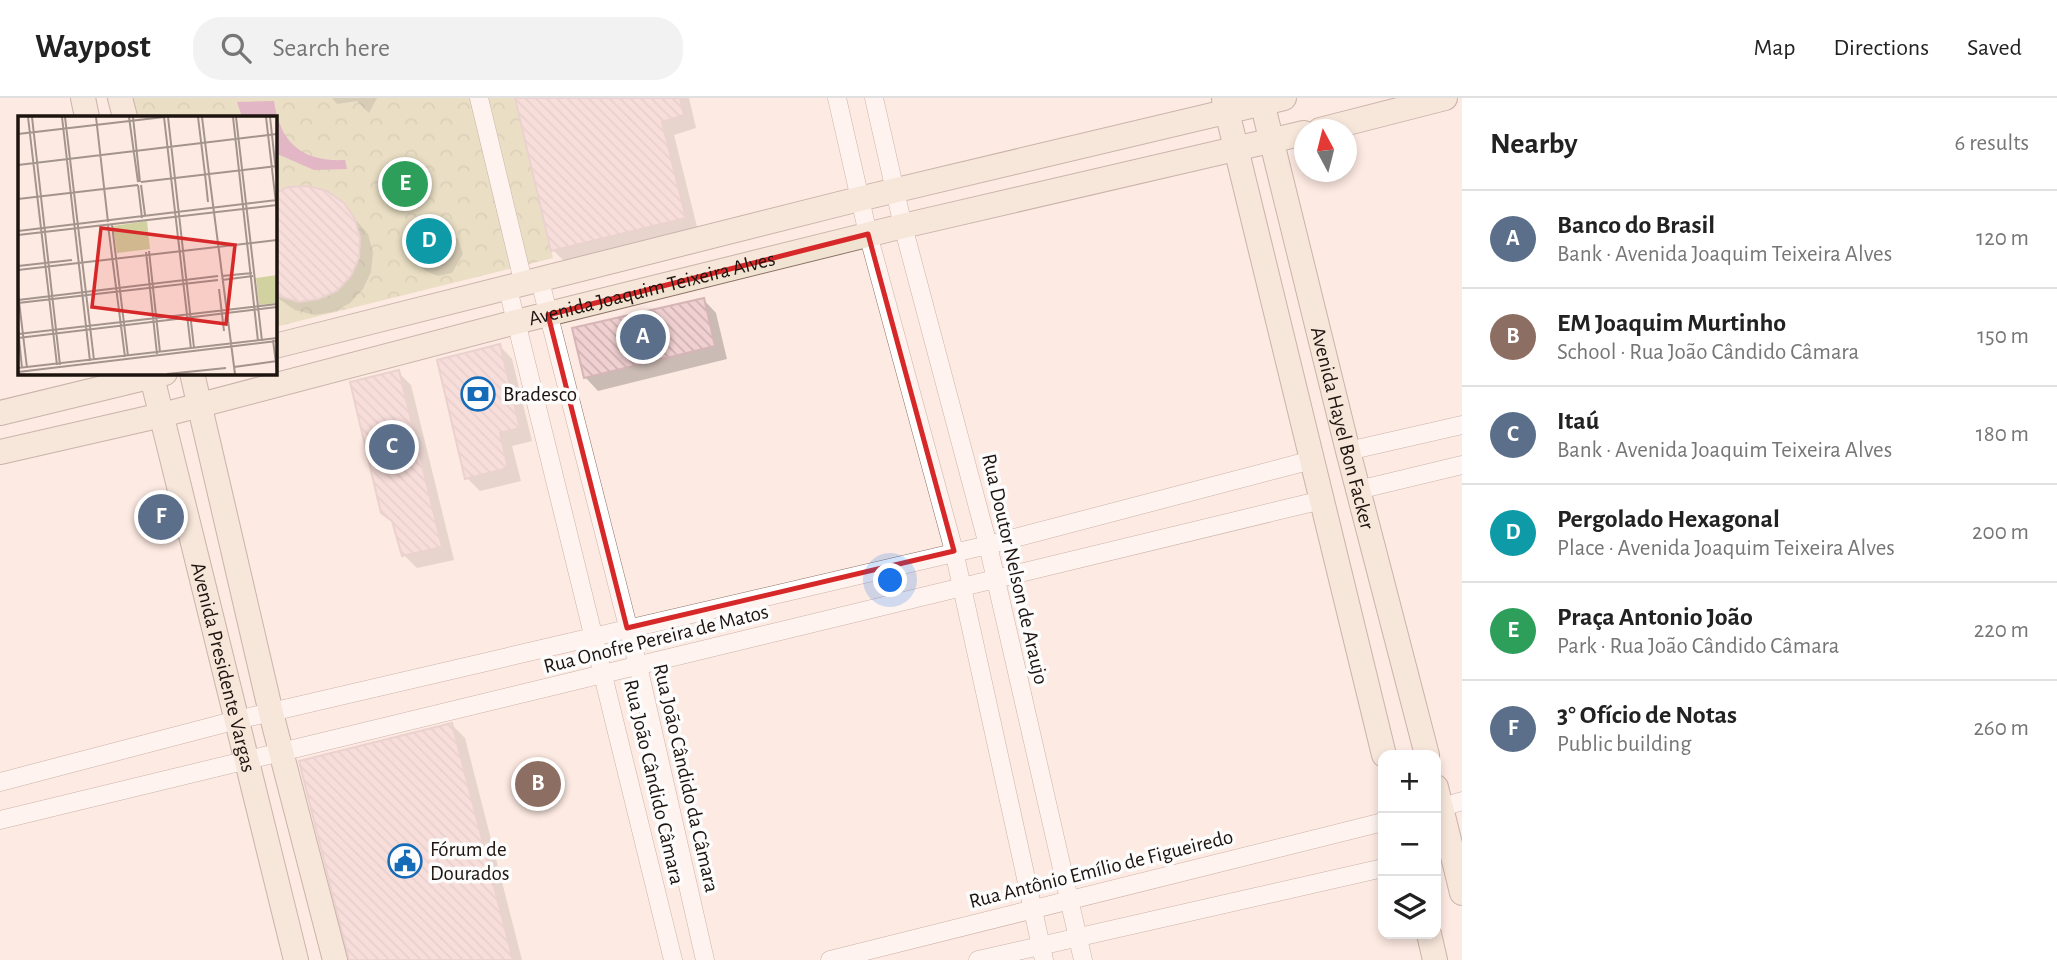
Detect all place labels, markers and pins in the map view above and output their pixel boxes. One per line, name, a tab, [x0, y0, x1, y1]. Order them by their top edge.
pin: E	[382, 158, 428, 210]
pin: D	[406, 215, 452, 267]
pin: A	[620, 311, 666, 363]
bank icon: Bradesco	[459, 375, 497, 413]
place label: Bradesco	[503, 384, 577, 405]
pin: C	[369, 421, 415, 473]
pin: F	[138, 491, 184, 543]
pin: B	[515, 758, 561, 810]
place label: Fórum de Dourados	[430, 839, 510, 884]
public building icon: Fórum de Dourados	[386, 842, 424, 880]

